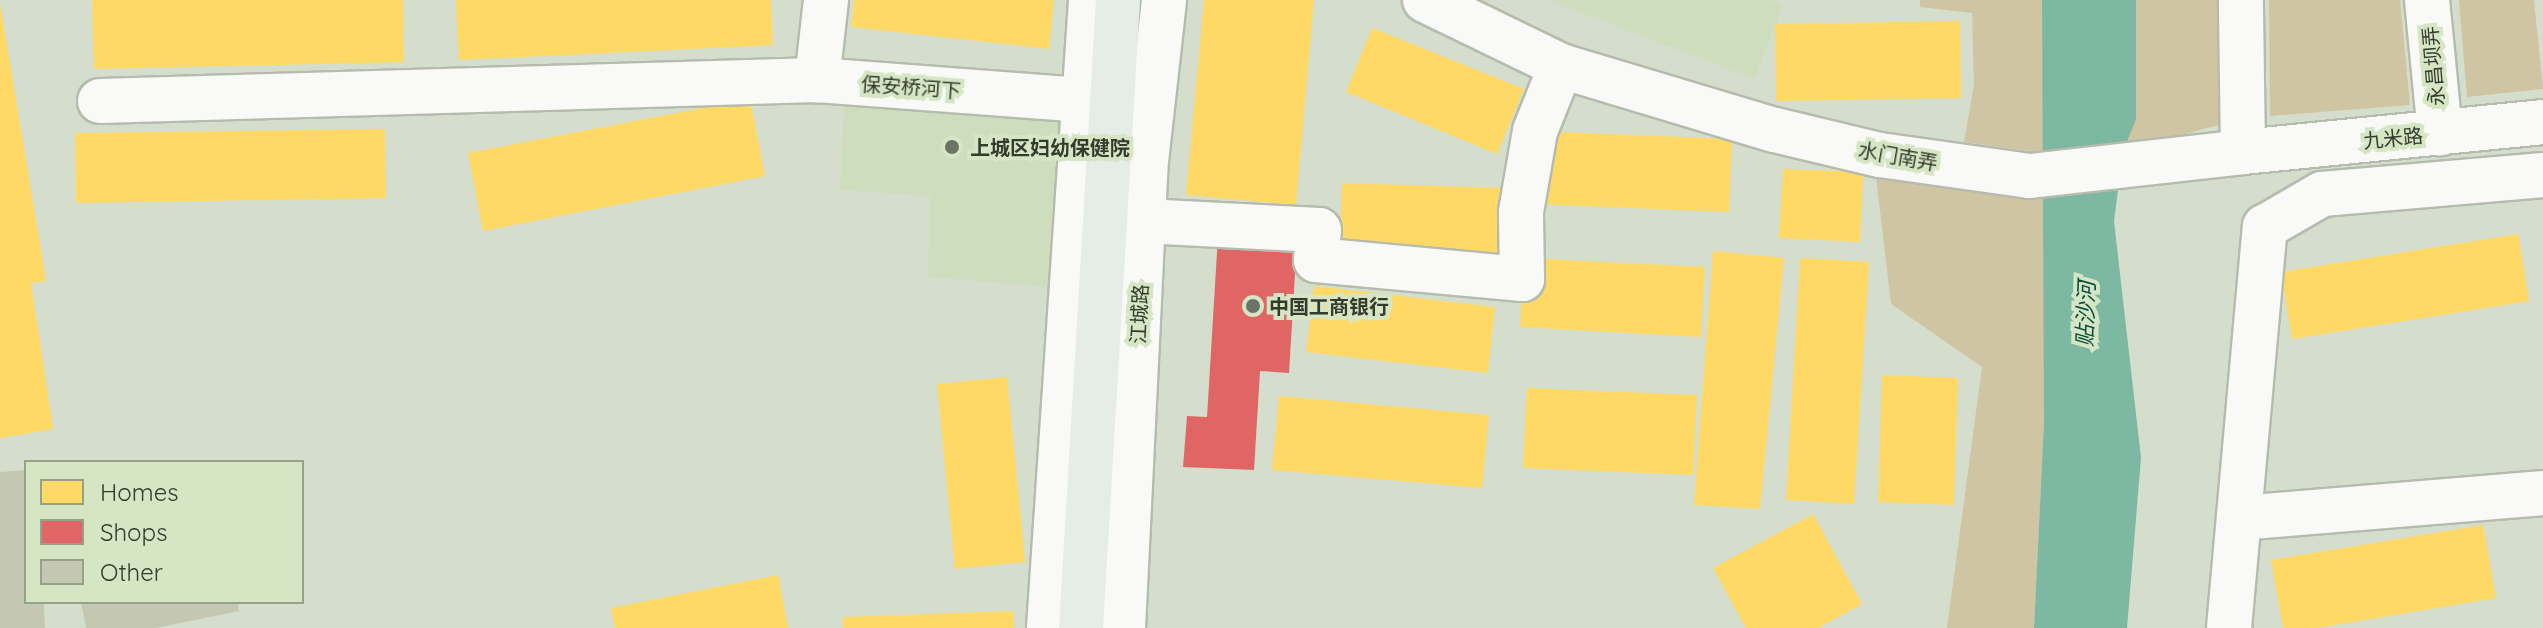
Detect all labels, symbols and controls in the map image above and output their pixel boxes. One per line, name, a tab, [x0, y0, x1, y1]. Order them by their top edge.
street label: 永昌坝弄	[2418, 25, 2448, 107]
street label: 保安桥河下	[860, 72, 962, 102]
street label: 九米路	[2362, 123, 2424, 153]
place label: 上城区妇幼保健院	[970, 135, 1130, 159]
marker: 上城区妇幼保健院	[941, 136, 963, 158]
street label: 水门南弄	[1857, 137, 1939, 175]
water label: 贴沙河	[2072, 281, 2100, 347]
street label: 江城路	[1125, 283, 1153, 345]
place label: 中国工商银行	[1269, 294, 1389, 318]
marker: 中国工商银行	[1244, 297, 1262, 315]
legend	[24, 460, 304, 604]
text: Homes	[100, 477, 178, 507]
text: Shops	[100, 517, 167, 547]
text: Other	[100, 557, 163, 587]

